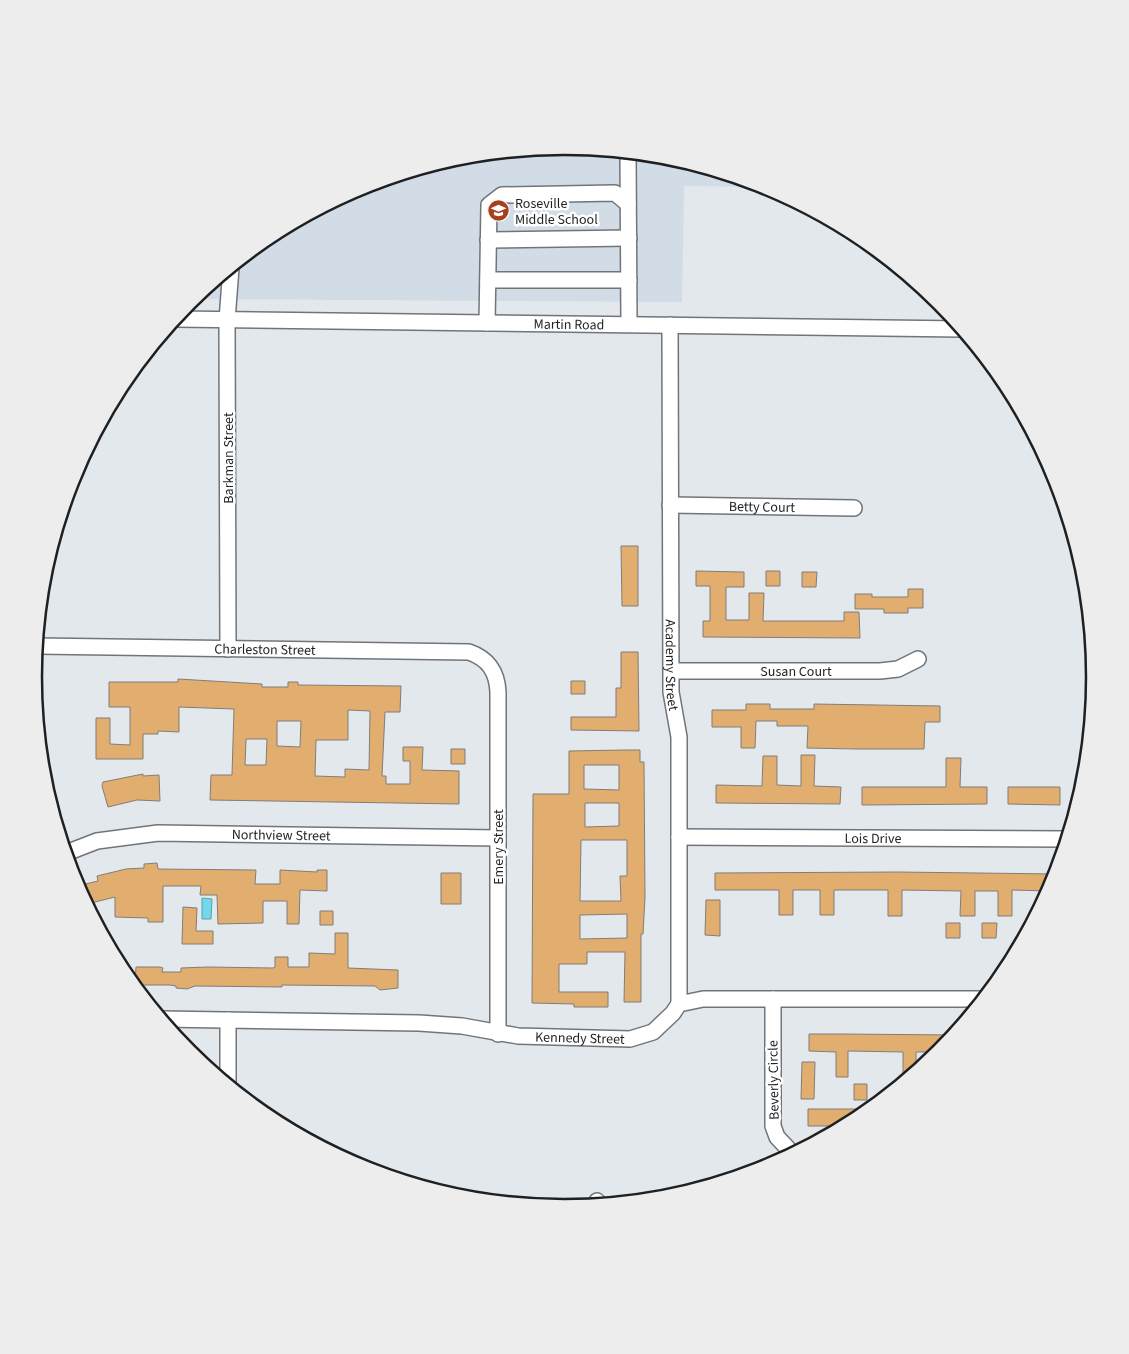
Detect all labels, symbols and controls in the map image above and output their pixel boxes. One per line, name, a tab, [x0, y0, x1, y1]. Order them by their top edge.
place label: Roseville Middle School	[515, 194, 598, 230]
school or university icon: Roseville Middle School	[487, 199, 511, 223]
street label: Martin Road	[533, 315, 605, 335]
street label: Barkman Street	[219, 412, 239, 504]
street label: Betty Court	[729, 497, 796, 518]
street label: Academy Street	[660, 619, 683, 713]
street label: Charleston Street	[214, 639, 316, 661]
street label: Susan Court	[760, 662, 832, 682]
street label: Emery Street	[489, 809, 509, 885]
street label: Northview Street	[232, 825, 331, 847]
street label: Lois Drive	[845, 829, 901, 849]
street label: Kennedy Street	[535, 1027, 625, 1050]
street label: Beverly Circle	[763, 1040, 785, 1120]

